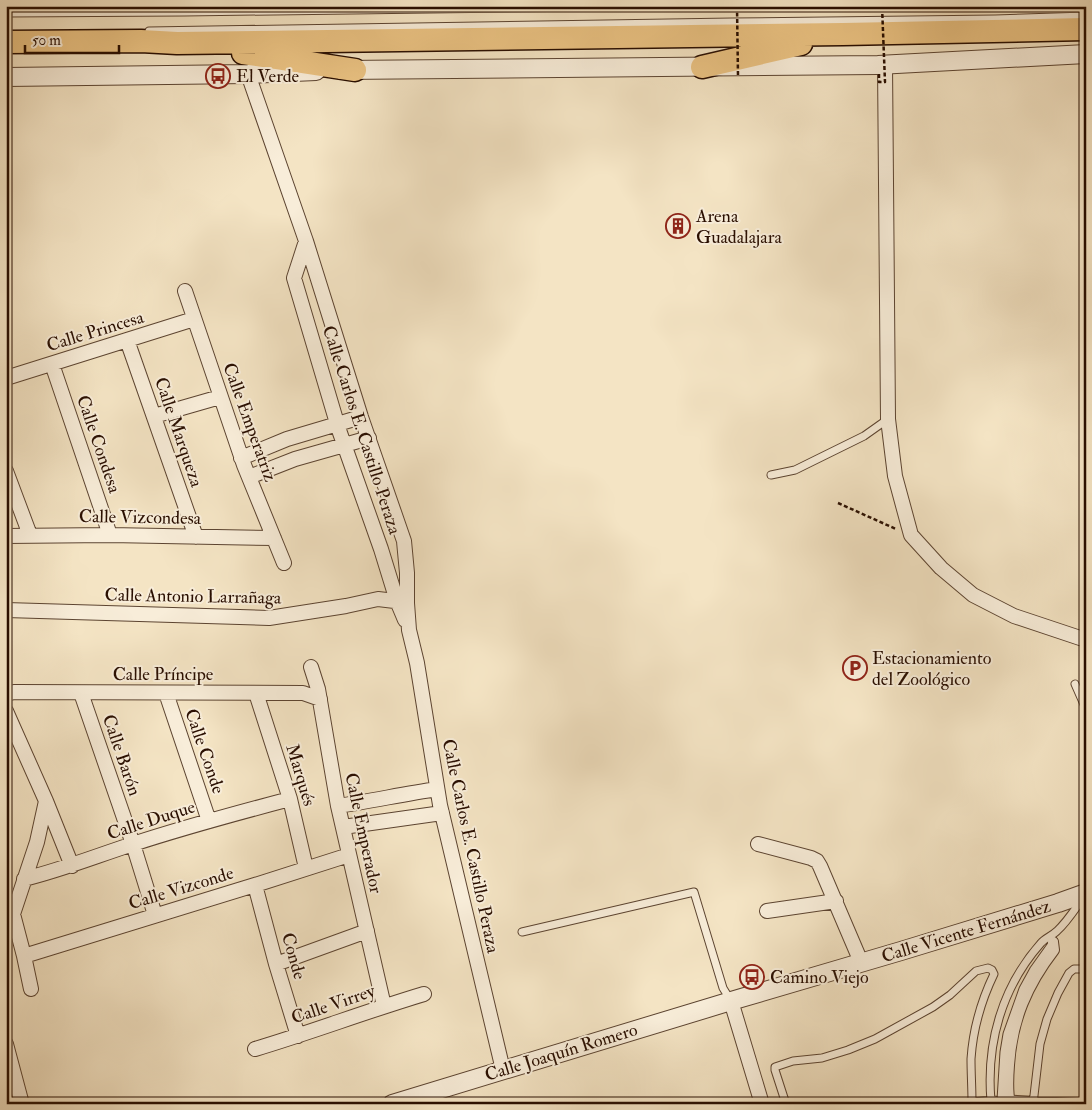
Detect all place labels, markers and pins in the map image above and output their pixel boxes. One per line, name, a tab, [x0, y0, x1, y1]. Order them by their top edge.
bus stop icon: El Verde	[205, 63, 231, 89]
place label: El Verde	[236, 65, 300, 88]
place label: Arena Guadalajara	[695, 205, 782, 249]
building icon: Arena Guadalajara	[665, 213, 691, 239]
place label: Estacionamiento del Zoológico	[872, 647, 992, 691]
parking icon: Estacionamiento del Zoológico	[842, 655, 868, 681]
bus stop icon: Camino Viejo	[739, 964, 765, 990]
place label: Camino Viejo	[770, 966, 869, 989]

